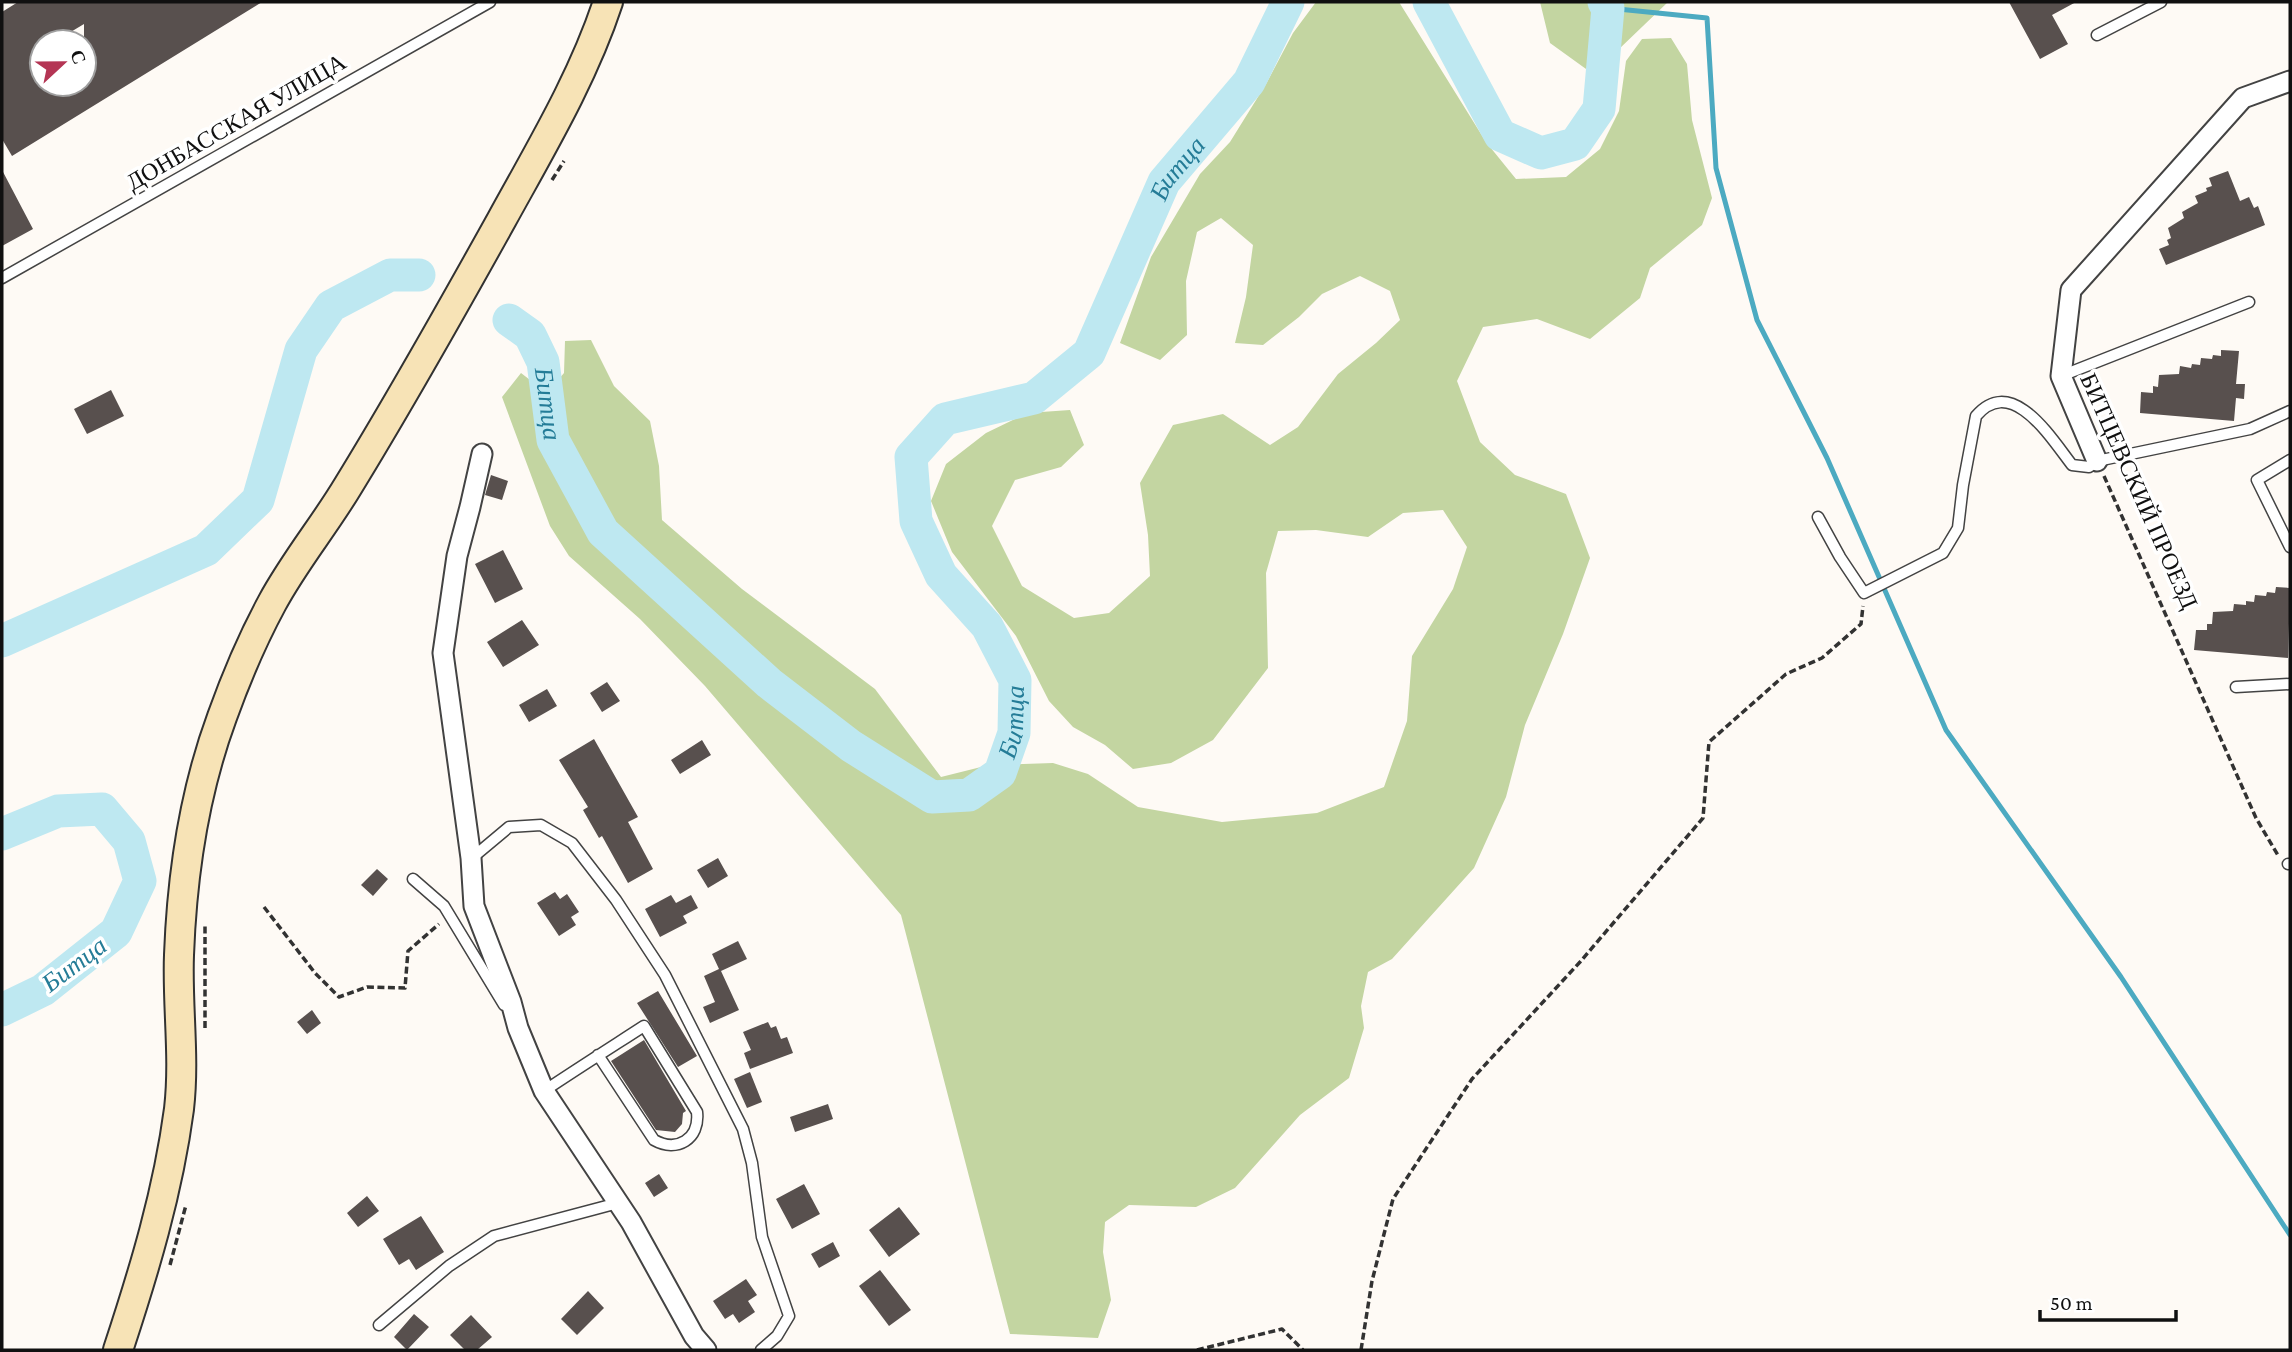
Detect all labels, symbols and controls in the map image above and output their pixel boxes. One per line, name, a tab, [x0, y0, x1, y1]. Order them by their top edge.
north arrow	[28, 28, 98, 98]
text: С	[66, 47, 91, 67]
street label: ДОНБАССКАЯ УЛИЦА	[121, 47, 351, 196]
water label: Битца	[1143, 131, 1211, 206]
water label: Битца	[529, 365, 567, 442]
street label: БИТЦЕВСКИЙ ПРОЕЗД	[2075, 369, 2204, 613]
water label: Битца	[992, 685, 1030, 763]
water label: Битца	[35, 931, 112, 999]
scale bar	[2040, 1278, 2176, 1322]
text: 50 m	[2050, 1291, 2093, 1315]

